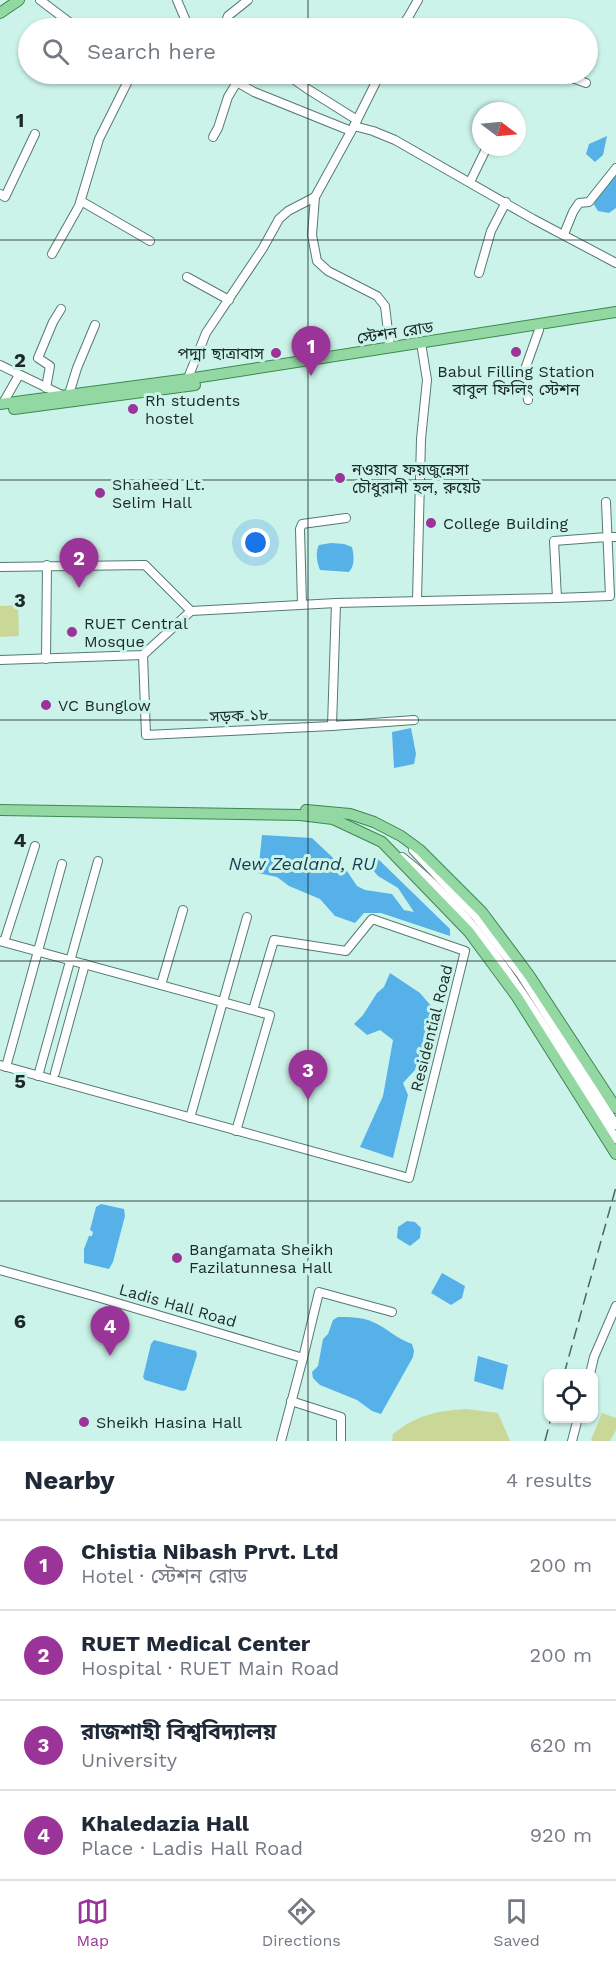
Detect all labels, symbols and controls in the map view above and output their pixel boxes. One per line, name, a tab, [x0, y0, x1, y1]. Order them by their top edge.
search box	[18, 18, 598, 84]
icon: search	[39, 35, 72, 68]
text: Search here	[87, 39, 216, 64]
north arrow	[472, 102, 526, 156]
text: 1	[16, 108, 24, 132]
street label: স্টেশন রোড	[355, 317, 435, 348]
pin: 1	[292, 326, 330, 376]
place label: পদ্মা ছাত্রাবাস	[178, 344, 265, 363]
marker: Babul Filling Station বাবুল ফিলিং স্টেশন	[509, 345, 523, 359]
marker: পদ্মা ছাত্রাবাস	[269, 346, 283, 360]
text: 2	[14, 348, 26, 372]
place label: Babul Filling Station বাবুল ফিলিং স্টেশন	[437, 362, 595, 399]
place label: Rh students hostel	[145, 391, 240, 428]
marker: Rh students hostel	[126, 402, 140, 416]
place label: নওয়াব ফয়জুন্নেসা চৌধুরানী হল, রুয়েট	[351, 460, 481, 497]
marker: নওয়াব ফয়জুন্নেসা চৌধুরানী হল, রুয়েট	[333, 471, 347, 485]
place label: Shaheed Lt. Selim Hall	[112, 475, 205, 512]
marker: Shaheed Lt. Selim Hall	[93, 486, 107, 500]
place label: College Building	[443, 514, 568, 533]
marker: College Building	[424, 516, 438, 530]
your location	[241, 528, 270, 557]
pin: 2	[60, 538, 98, 588]
text: 3	[14, 588, 26, 612]
place label: RUET Central Mosque	[84, 614, 188, 651]
marker: RUET Central Mosque	[65, 625, 79, 639]
place label: VC Bunglow	[58, 696, 151, 715]
marker: VC Bunglow	[39, 698, 53, 712]
street label: সড়ক ১৮	[208, 704, 269, 727]
text: 4	[14, 828, 27, 852]
water label: New Zealand, RU	[229, 853, 376, 874]
street label: Residential Road	[407, 963, 456, 1094]
pin: 3	[288, 1050, 328, 1100]
text: 5	[14, 1069, 26, 1093]
place label: Bangamata Sheikh Fazilatunnesa Hall	[189, 1240, 333, 1277]
marker: Bangamata Sheikh Fazilatunnesa Hall	[170, 1251, 184, 1265]
street label: Ladis Hall Road	[117, 1280, 239, 1331]
pin: 4	[90, 1306, 130, 1356]
text: 6	[14, 1309, 26, 1333]
map controls	[544, 1369, 598, 1423]
button: locate	[544, 1369, 598, 1423]
place label: Sheikh Hasina Hall	[96, 1413, 242, 1432]
marker: Sheikh Hasina Hall	[77, 1415, 91, 1429]
text: Nearby	[24, 1465, 115, 1495]
text: 4 results	[506, 1468, 592, 1492]
text: Chistia Nibash Prvt. Ltd	[81, 1539, 339, 1564]
text: 1	[39, 1553, 48, 1577]
text: 200 m	[530, 1553, 592, 1577]
text: Hotel · স্টেশন রোড	[81, 1564, 247, 1588]
text: RUET Medical Center	[81, 1631, 310, 1656]
text: 2	[38, 1643, 49, 1667]
text: 200 m	[530, 1643, 592, 1667]
text: Hospital · RUET Main Road	[81, 1656, 339, 1680]
text: রাজশাহী বিশ্ববিদ্যালয়	[81, 1719, 276, 1744]
text: 3	[38, 1733, 49, 1757]
text: 620 m	[530, 1733, 592, 1757]
text: University	[81, 1748, 177, 1772]
text: Khaledazia Hall	[81, 1811, 249, 1836]
text: 4	[37, 1823, 50, 1847]
text: 920 m	[530, 1823, 592, 1847]
text: Place · Ladis Hall Road	[81, 1836, 303, 1860]
tab: Map	[76, 1895, 109, 1950]
tab: Directions	[262, 1895, 341, 1950]
tab: Saved	[493, 1895, 540, 1950]

